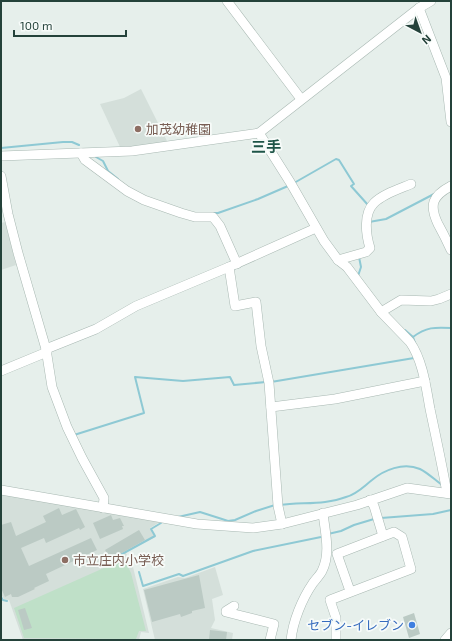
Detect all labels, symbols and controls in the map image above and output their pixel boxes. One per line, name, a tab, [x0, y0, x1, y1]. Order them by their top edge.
scale bar	[14, 12, 126, 38]
north arrow	[400, 12, 440, 52]
text: 100 m	[20, 18, 52, 32]
text: N	[420, 32, 434, 47]
place label: 加茂幼稚園	[146, 121, 211, 137]
marker: 加茂幼稚園	[133, 124, 143, 134]
district label: 三手	[251, 137, 281, 155]
place label: 市立庄内小学校	[73, 552, 164, 568]
marker: 市立庄内小学校	[60, 555, 70, 565]
place label: セブン-イレブン	[307, 617, 404, 633]
marker: セブン-イレブン	[407, 620, 417, 630]

